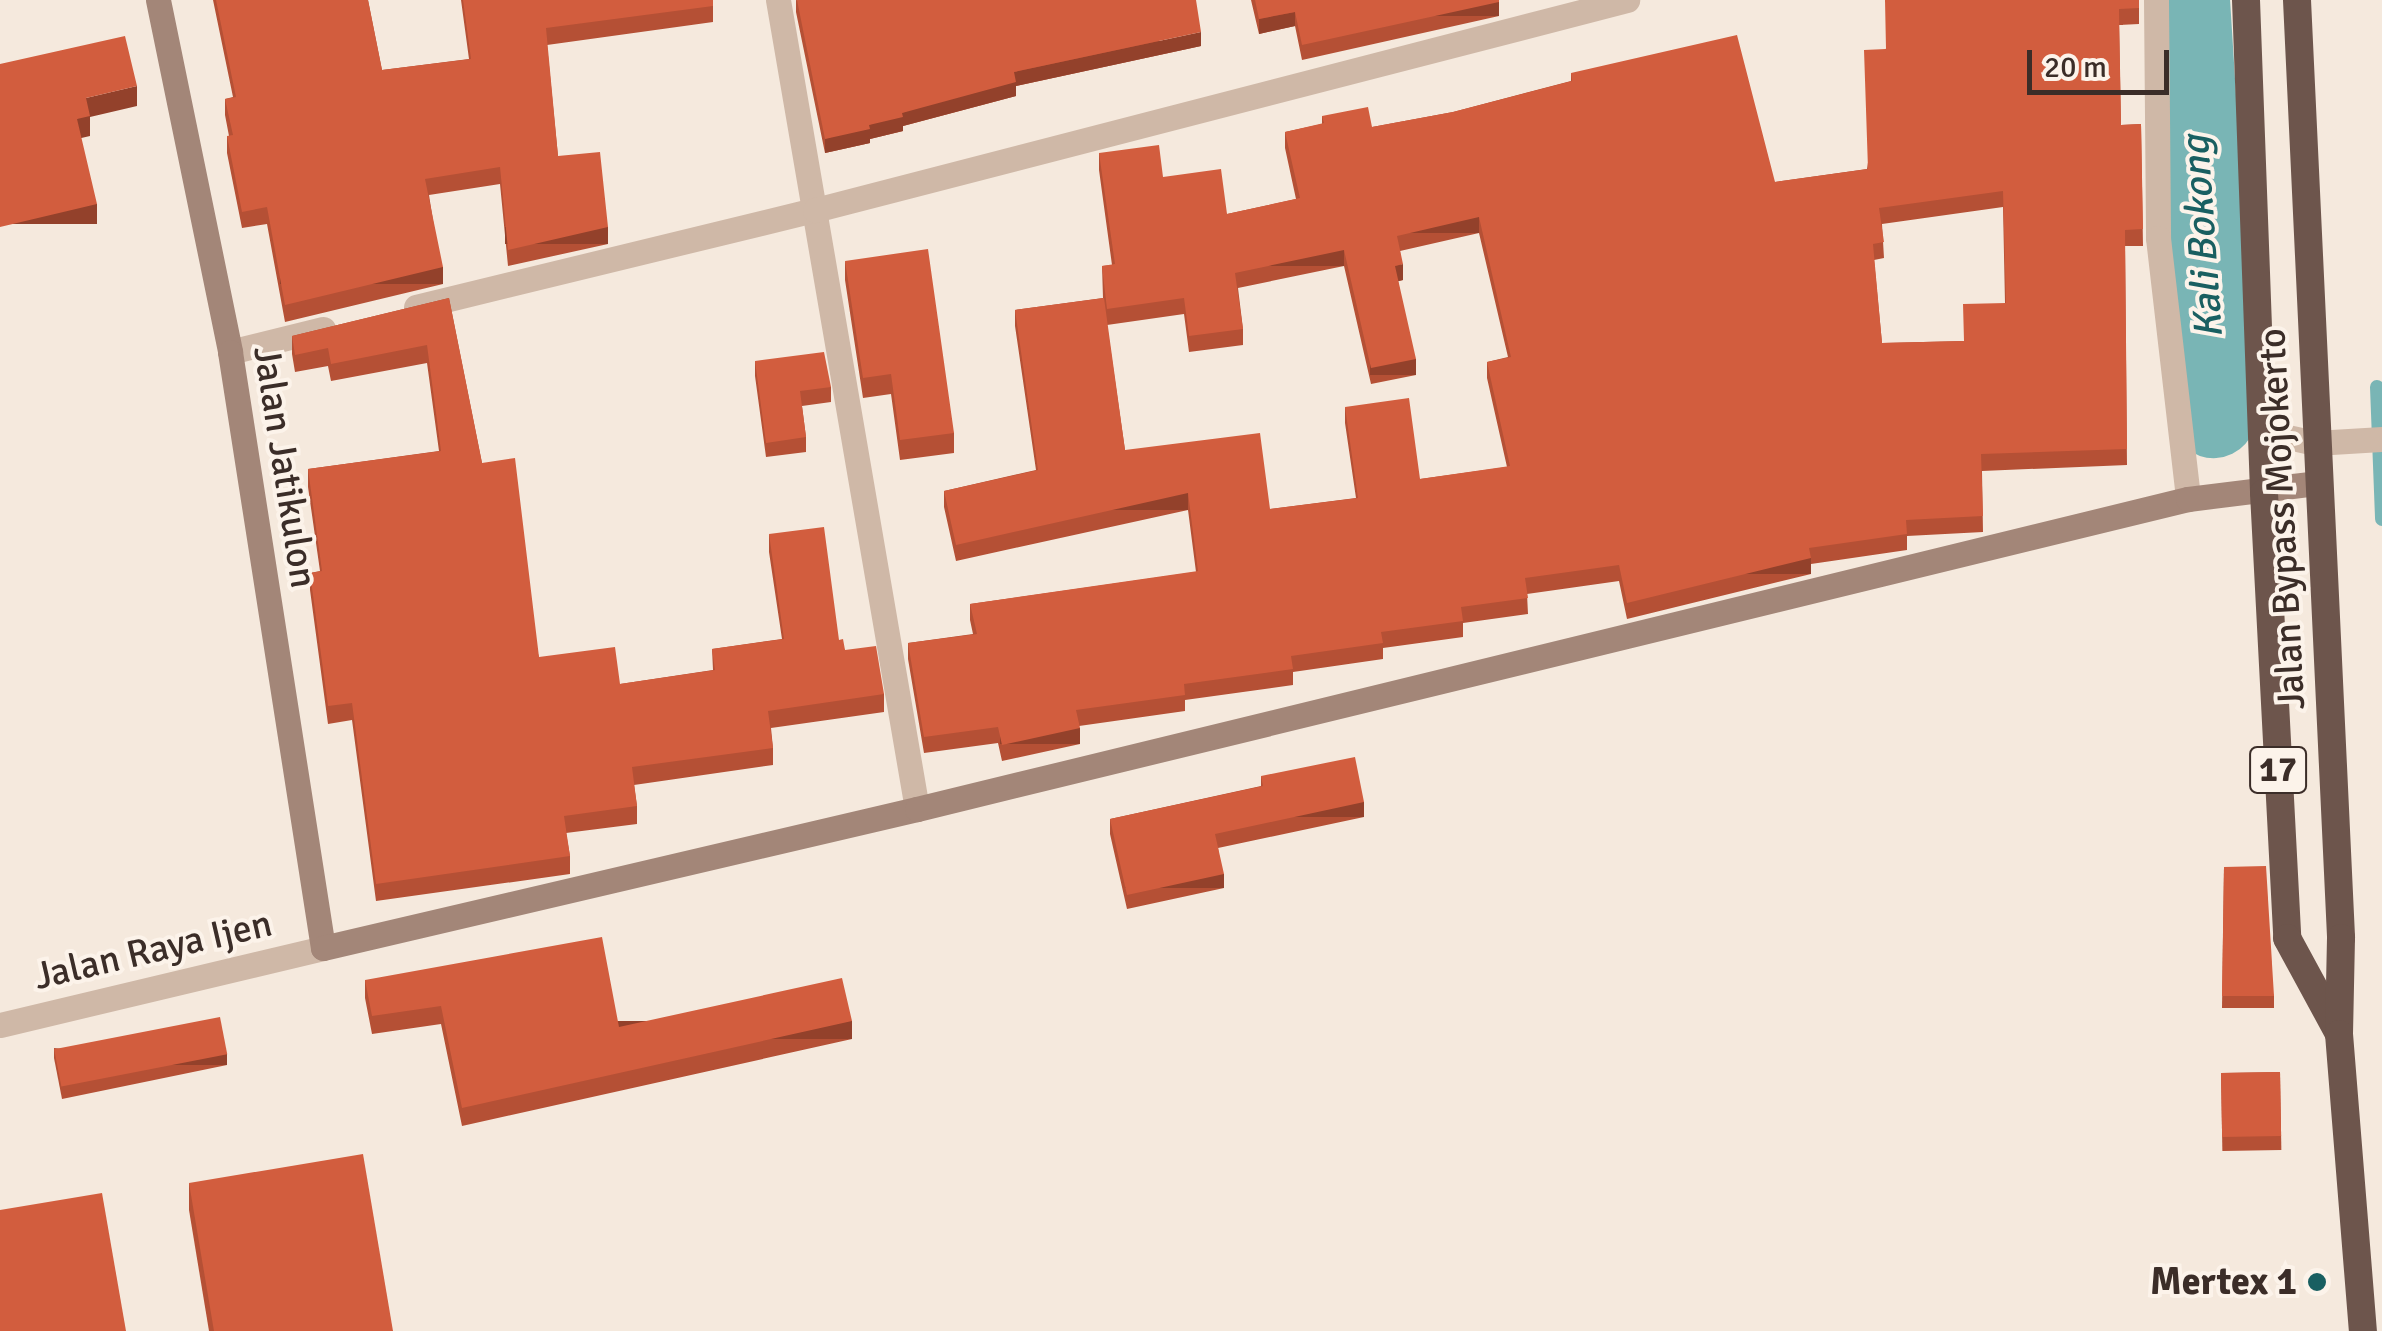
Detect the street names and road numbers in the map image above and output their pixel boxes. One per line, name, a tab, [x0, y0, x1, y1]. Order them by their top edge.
street label: Jalan Bypass Mojokerto	[2249, 327, 2315, 711]
street label: Jalan Jatikulon	[243, 343, 327, 591]
road number: 17	[2248, 740, 2308, 800]
street label: Jalan Raya Ijen	[30, 900, 276, 1000]

